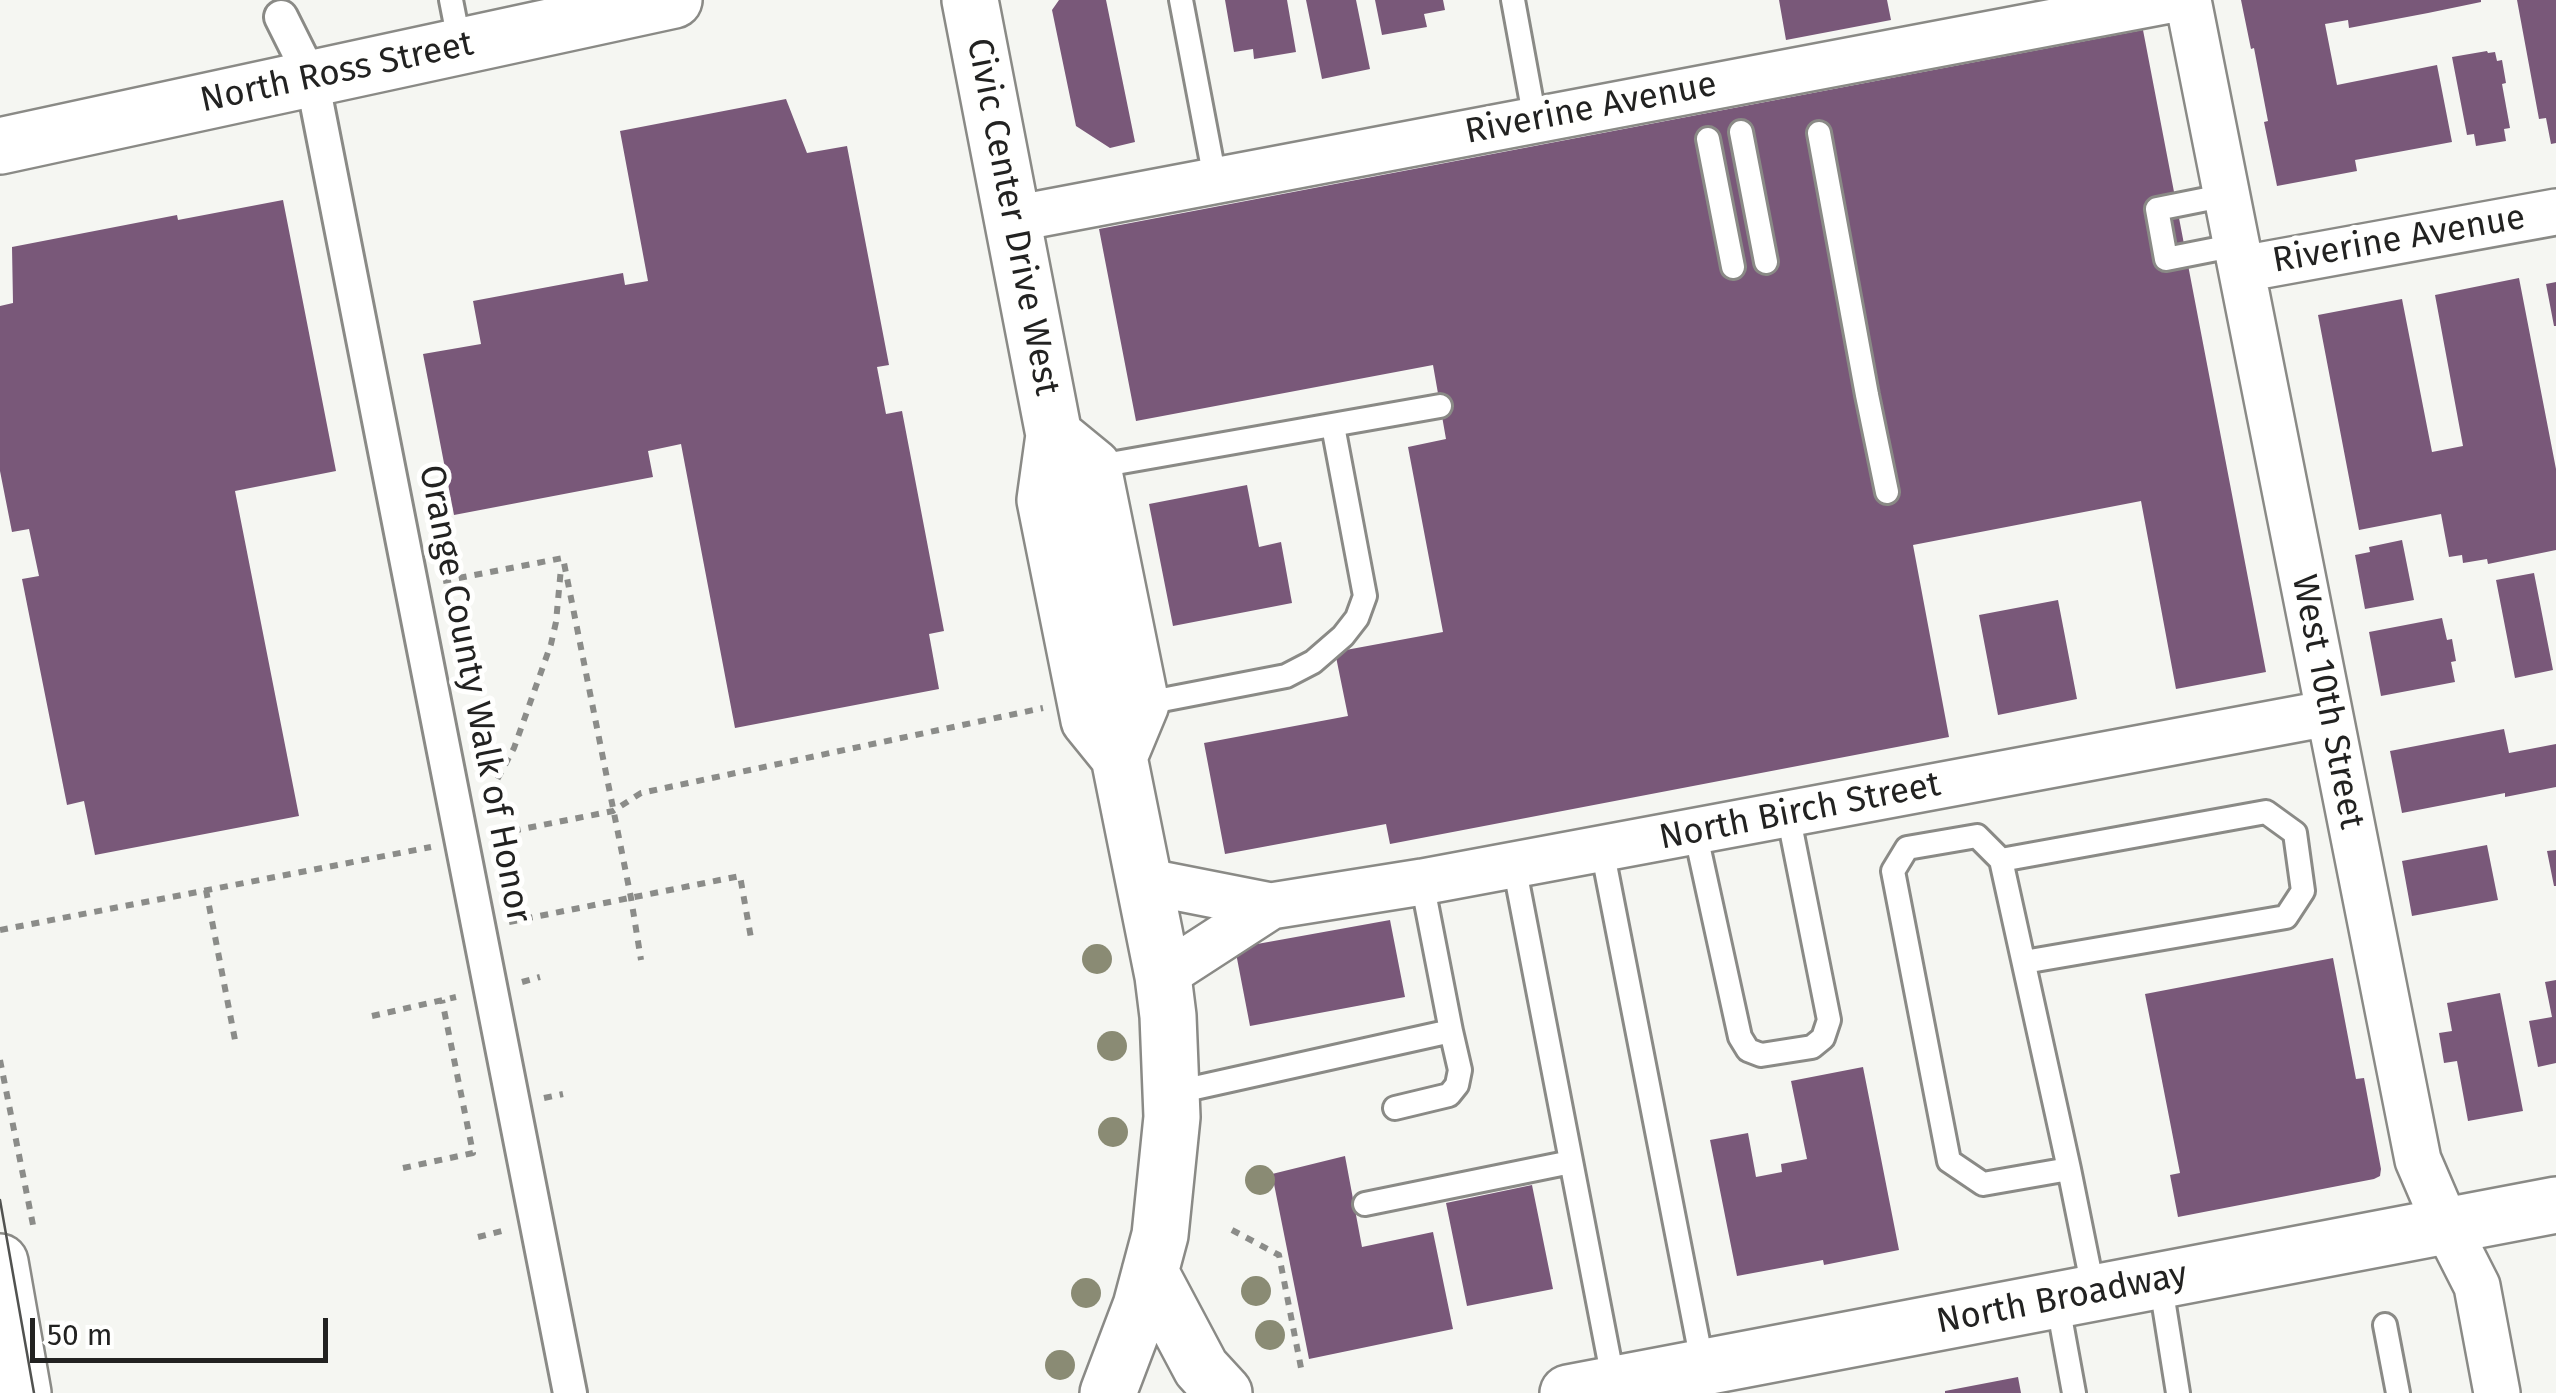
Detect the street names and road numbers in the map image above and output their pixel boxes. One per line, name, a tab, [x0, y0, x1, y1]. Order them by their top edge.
street label: North Ross Street	[197, 24, 477, 122]
street label: Civic Center Drive West	[957, 35, 1067, 399]
street label: Riverine Avenue	[1462, 64, 1720, 154]
street label: Riverine Avenue	[2269, 197, 2529, 283]
street label: Orange County Walk of Honor	[409, 462, 539, 926]
street label: West 10th Street	[2282, 571, 2372, 833]
street label: North Birch Street	[1656, 764, 1944, 860]
street label: North Broadway	[1933, 1254, 2191, 1344]

